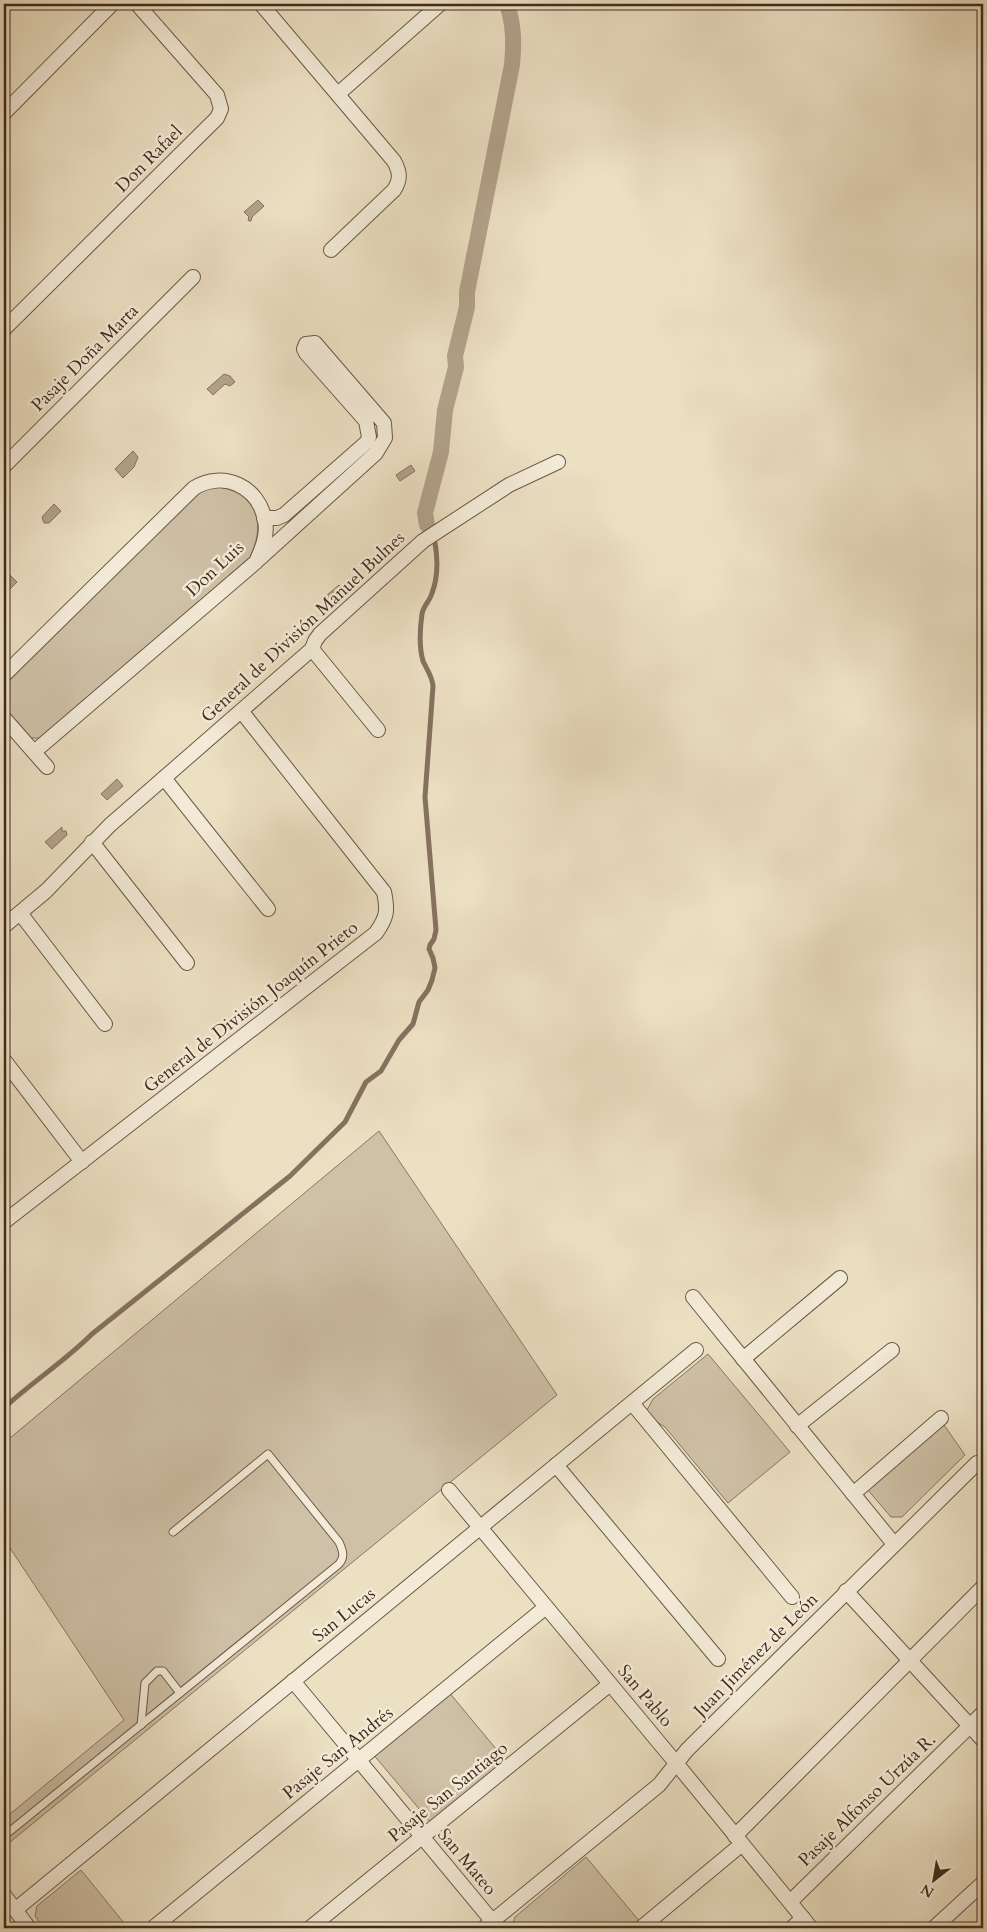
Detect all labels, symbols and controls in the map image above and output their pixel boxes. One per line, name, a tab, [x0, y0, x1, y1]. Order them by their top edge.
street label: Don Rafael	[110, 120, 188, 198]
street label: Pasaje Doña Marta	[26, 299, 144, 417]
street label: General de División Manuel Bulnes	[196, 526, 410, 728]
street label: Don Luis	[180, 536, 250, 602]
street label: General de División Joaquín Prieto	[138, 915, 364, 1099]
street label: San Lucas	[307, 1582, 381, 1648]
street label: Juan Jiménez de León	[686, 1587, 824, 1725]
street label: San Pablo	[612, 1660, 679, 1733]
street label: Pasaje San Andrés	[277, 1701, 399, 1805]
street label: Pasaje Alfonso Urzúa R.	[793, 1728, 941, 1872]
street label: Pasaje San Santiago	[383, 1736, 513, 1848]
street label: San Mateo	[432, 1823, 503, 1901]
north arrow	[910, 1854, 960, 1904]
text: N	[917, 1879, 938, 1902]

